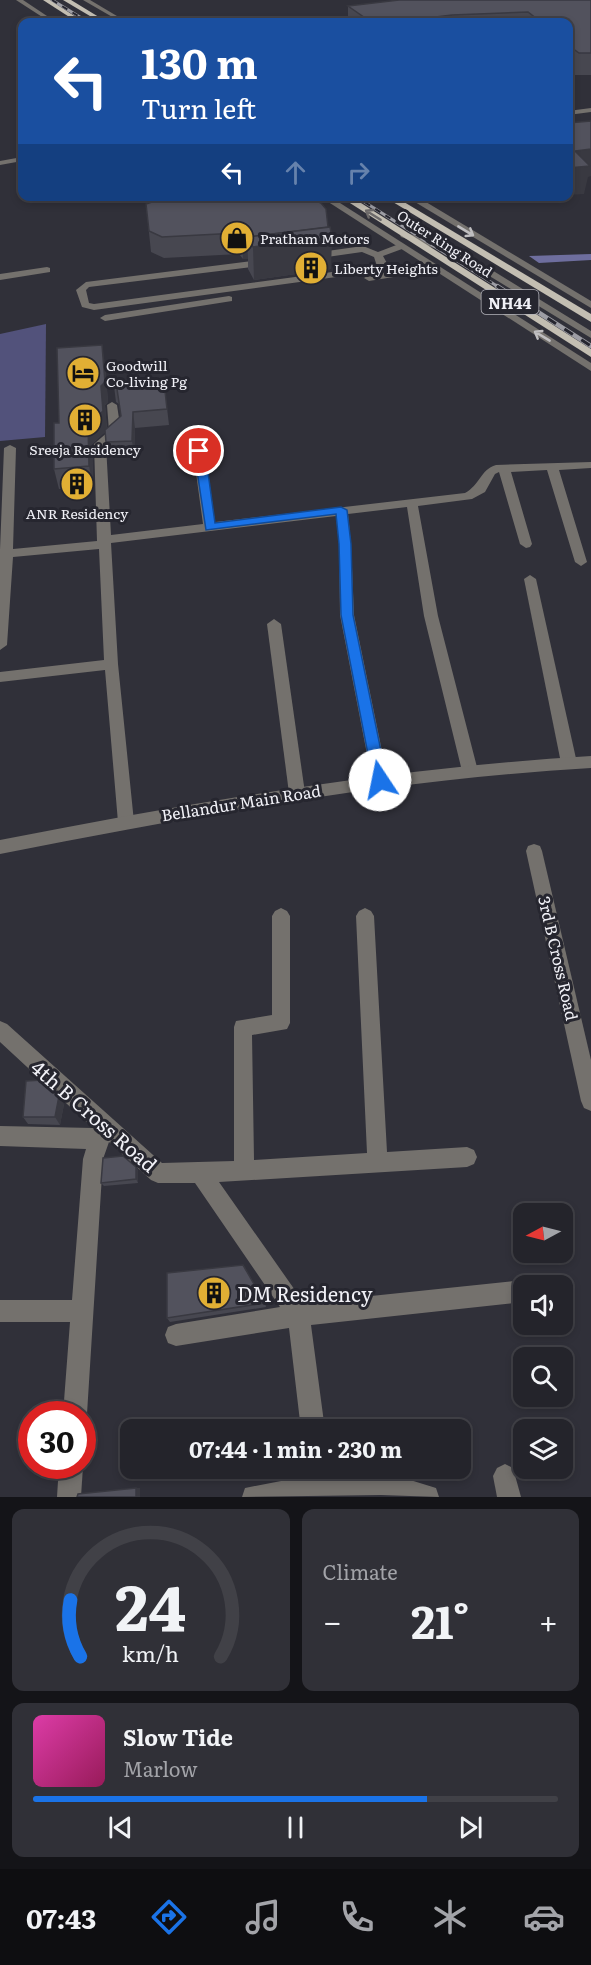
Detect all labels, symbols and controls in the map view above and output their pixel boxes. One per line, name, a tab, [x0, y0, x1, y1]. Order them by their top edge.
text: 130 m	[141, 30, 258, 92]
icon: left	[42, 42, 120, 120]
text: Turn left	[141, 87, 256, 127]
icon: left	[216, 156, 249, 189]
icon: ahead	[279, 156, 312, 189]
icon: right	[342, 156, 375, 189]
street label: Outer Ring Road	[393, 205, 497, 282]
one-way arrow	[365, 209, 382, 221]
shop icon: Pratham Motors	[219, 220, 255, 256]
one-way arrow	[457, 225, 474, 237]
place label: Pratham Motors	[260, 228, 369, 248]
building icon: Liberty Heights	[293, 250, 329, 286]
place label: Liberty Heights	[334, 258, 438, 278]
road number: NH44	[482, 290, 538, 314]
one-way arrow	[534, 330, 551, 342]
hotel icon: Goodwill Co-living Pg	[65, 355, 101, 391]
place label: Goodwill Co-living Pg	[106, 355, 187, 391]
building icon: Sreeja Residency	[67, 402, 103, 438]
pin	[173, 425, 224, 476]
icon: arrive	[182, 434, 215, 467]
place label: Sreeja Residency	[29, 439, 142, 459]
building icon: ANR Residency	[59, 466, 95, 502]
place label: ANR Residency	[26, 503, 129, 523]
position arrow	[348, 748, 412, 812]
street label: Bellandur Main Road	[160, 778, 323, 826]
street label: 3rd B Cross Road	[533, 893, 585, 1023]
street label: 4th B Cross Road	[25, 1052, 165, 1178]
north arrow	[513, 1203, 573, 1263]
map controls	[513, 1203, 573, 1479]
building icon: DM Residency	[196, 1275, 232, 1311]
button: sound	[513, 1275, 573, 1335]
place label: DM Residency	[237, 1278, 373, 1308]
button: search	[513, 1347, 573, 1407]
speed limit sign: 30	[18, 1401, 96, 1479]
button: layers	[513, 1419, 573, 1479]
text: 07:44 · 1 min · 230 m	[189, 1432, 402, 1465]
text: Climate	[323, 1556, 398, 1586]
text: 24	[115, 1558, 186, 1650]
text: 21°	[411, 1586, 470, 1653]
text: −	[323, 1595, 342, 1644]
text: +	[539, 1595, 558, 1644]
text: km/h	[122, 1637, 179, 1669]
text: Slow Tide	[123, 1720, 233, 1753]
text: Marlow	[123, 1753, 198, 1783]
icon: previous	[104, 1811, 137, 1844]
icon: pause	[279, 1811, 312, 1844]
icon: next	[454, 1811, 487, 1844]
icon: directions	[148, 1896, 190, 1938]
icon: music	[242, 1896, 284, 1938]
icon: phone	[336, 1896, 378, 1938]
icon: climate	[429, 1896, 471, 1938]
icon: car	[523, 1896, 565, 1938]
text: 07:43	[26, 1897, 96, 1937]

